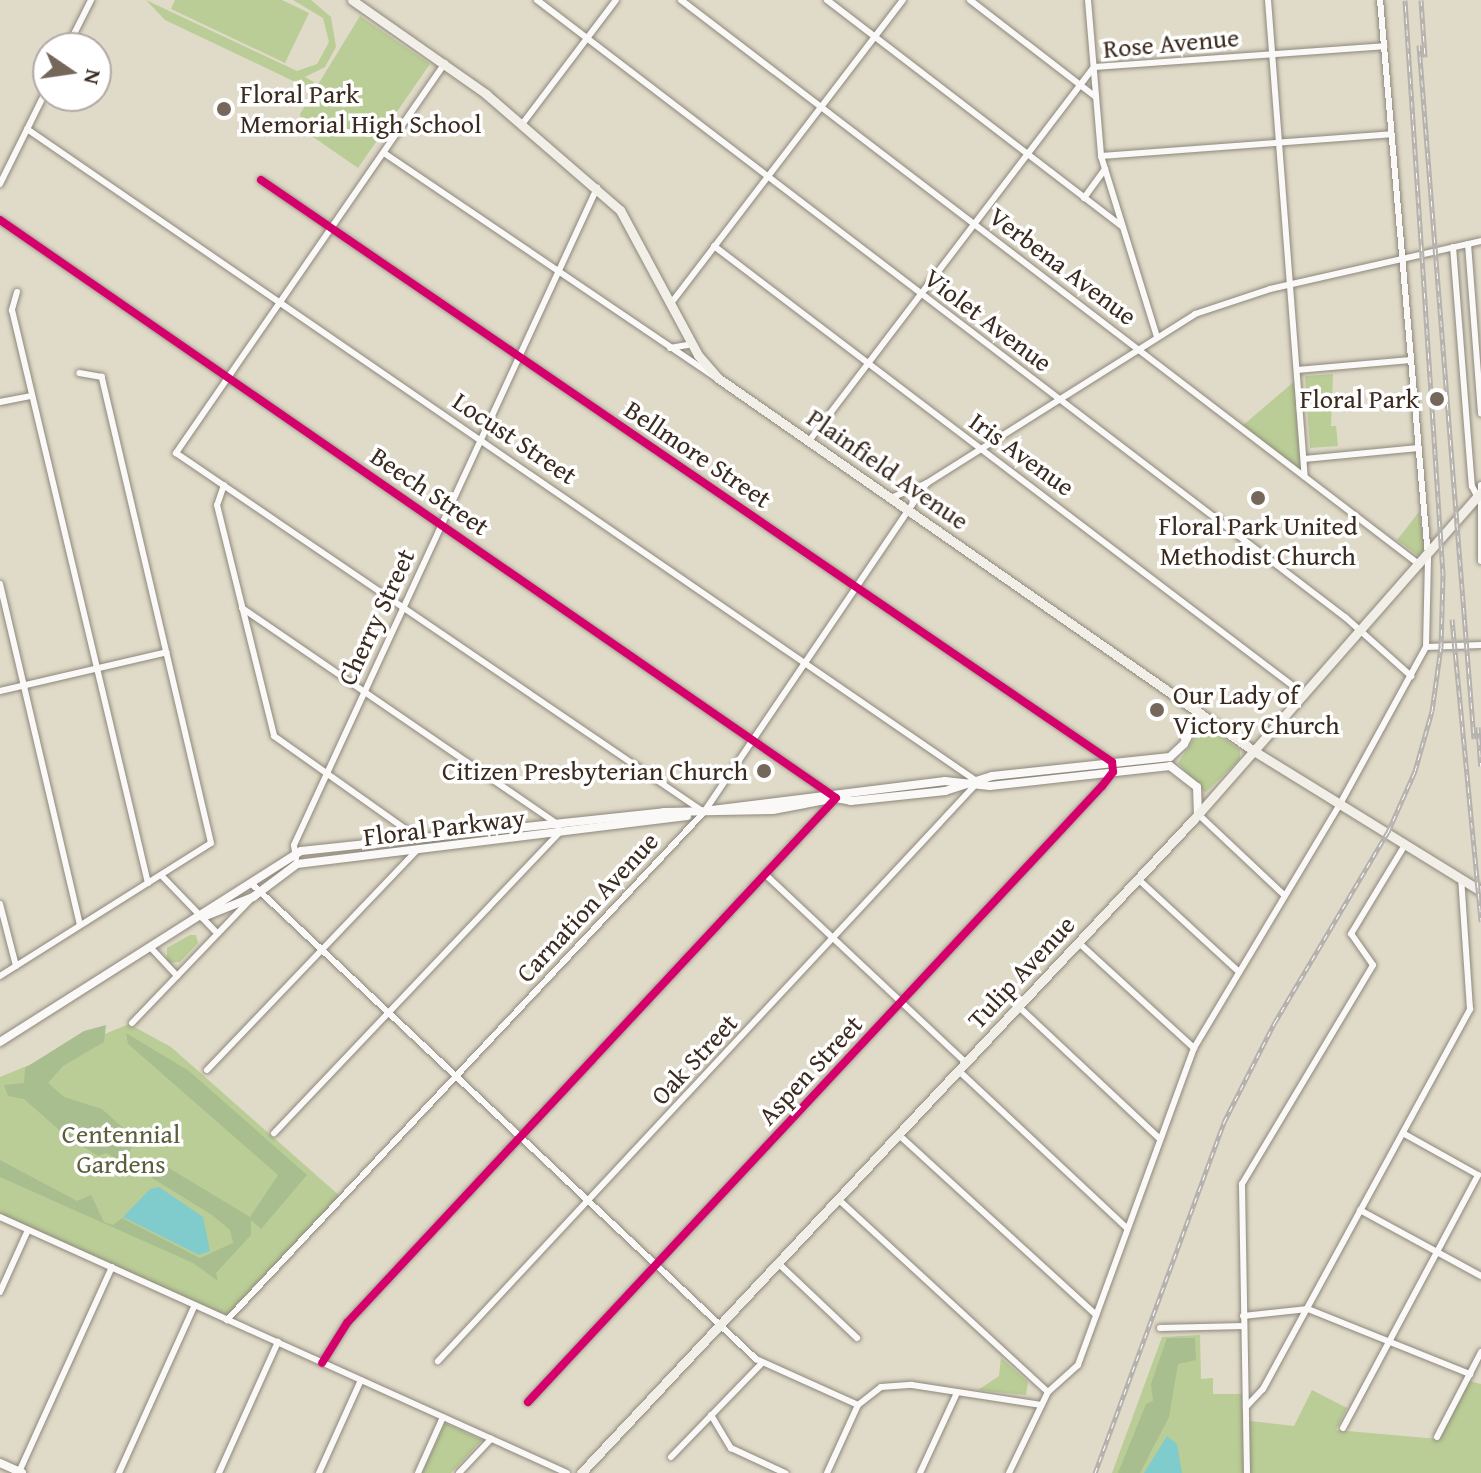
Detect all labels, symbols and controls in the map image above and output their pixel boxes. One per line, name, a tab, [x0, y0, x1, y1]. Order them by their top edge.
street label: Rose Avenue	[1102, 22, 1240, 64]
north arrow	[32, 32, 112, 112]
text: N	[76, 66, 111, 88]
place label: Floral Park Memorial High School	[240, 78, 481, 140]
marker: Floral Park Memorial High School	[215, 100, 233, 118]
street label: Verbena Avenue	[983, 200, 1143, 332]
street label: Violet Avenue	[918, 262, 1058, 378]
place label: Floral Park	[1300, 383, 1419, 415]
street label: Locust Street	[447, 385, 583, 491]
marker: Floral Park	[1426, 388, 1448, 410]
street label: Bellmore Street	[619, 394, 777, 514]
street label: Plainfield Avenue	[801, 402, 975, 536]
street label: Iris Avenue	[964, 406, 1080, 502]
street label: Beech Street	[365, 440, 495, 542]
marker: Floral Park United Methodist Church	[1249, 489, 1267, 507]
place label: Floral Park United Methodist Church	[1158, 510, 1358, 572]
street label: Cherry Street	[331, 544, 421, 690]
place label: Our Lady of Victory Church	[1173, 679, 1340, 740]
marker: Our Lady of Victory Church	[1148, 701, 1166, 719]
place label: Citizen Presbyterian Church	[442, 755, 748, 787]
marker: Citizen Presbyterian Church	[755, 762, 773, 780]
street label: Floral Parkway	[361, 802, 527, 852]
street label: Carnation Avenue	[509, 825, 665, 989]
street label: Tulip Avenue	[961, 909, 1081, 1035]
street label: Oak Street	[644, 1007, 744, 1111]
street label: Aspen Street	[751, 1009, 869, 1131]
park label: Centennial Gardens	[62, 1118, 180, 1180]

